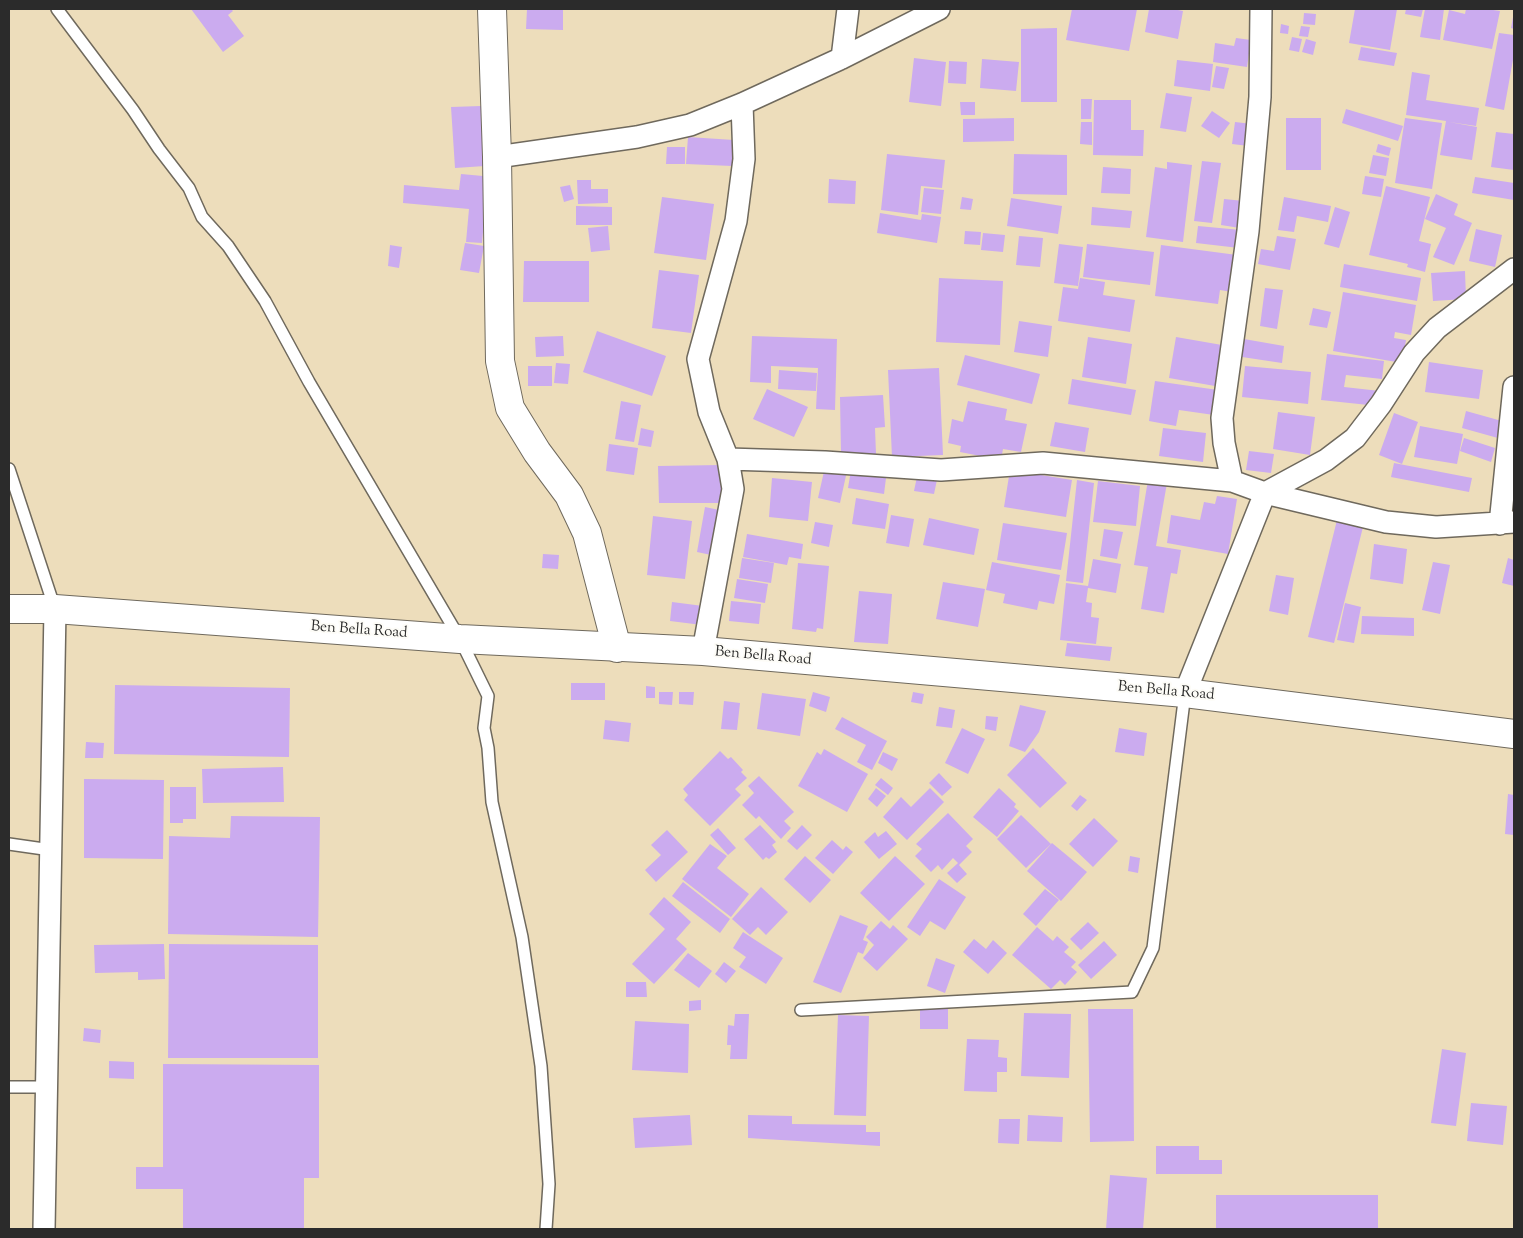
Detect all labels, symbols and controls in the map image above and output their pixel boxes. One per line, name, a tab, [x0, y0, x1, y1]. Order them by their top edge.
street label: Ben Bella Road	[310, 619, 408, 643]
street label: Ben Bella Road	[714, 644, 812, 670]
street label: Ben Bella Road	[1117, 679, 1215, 705]

